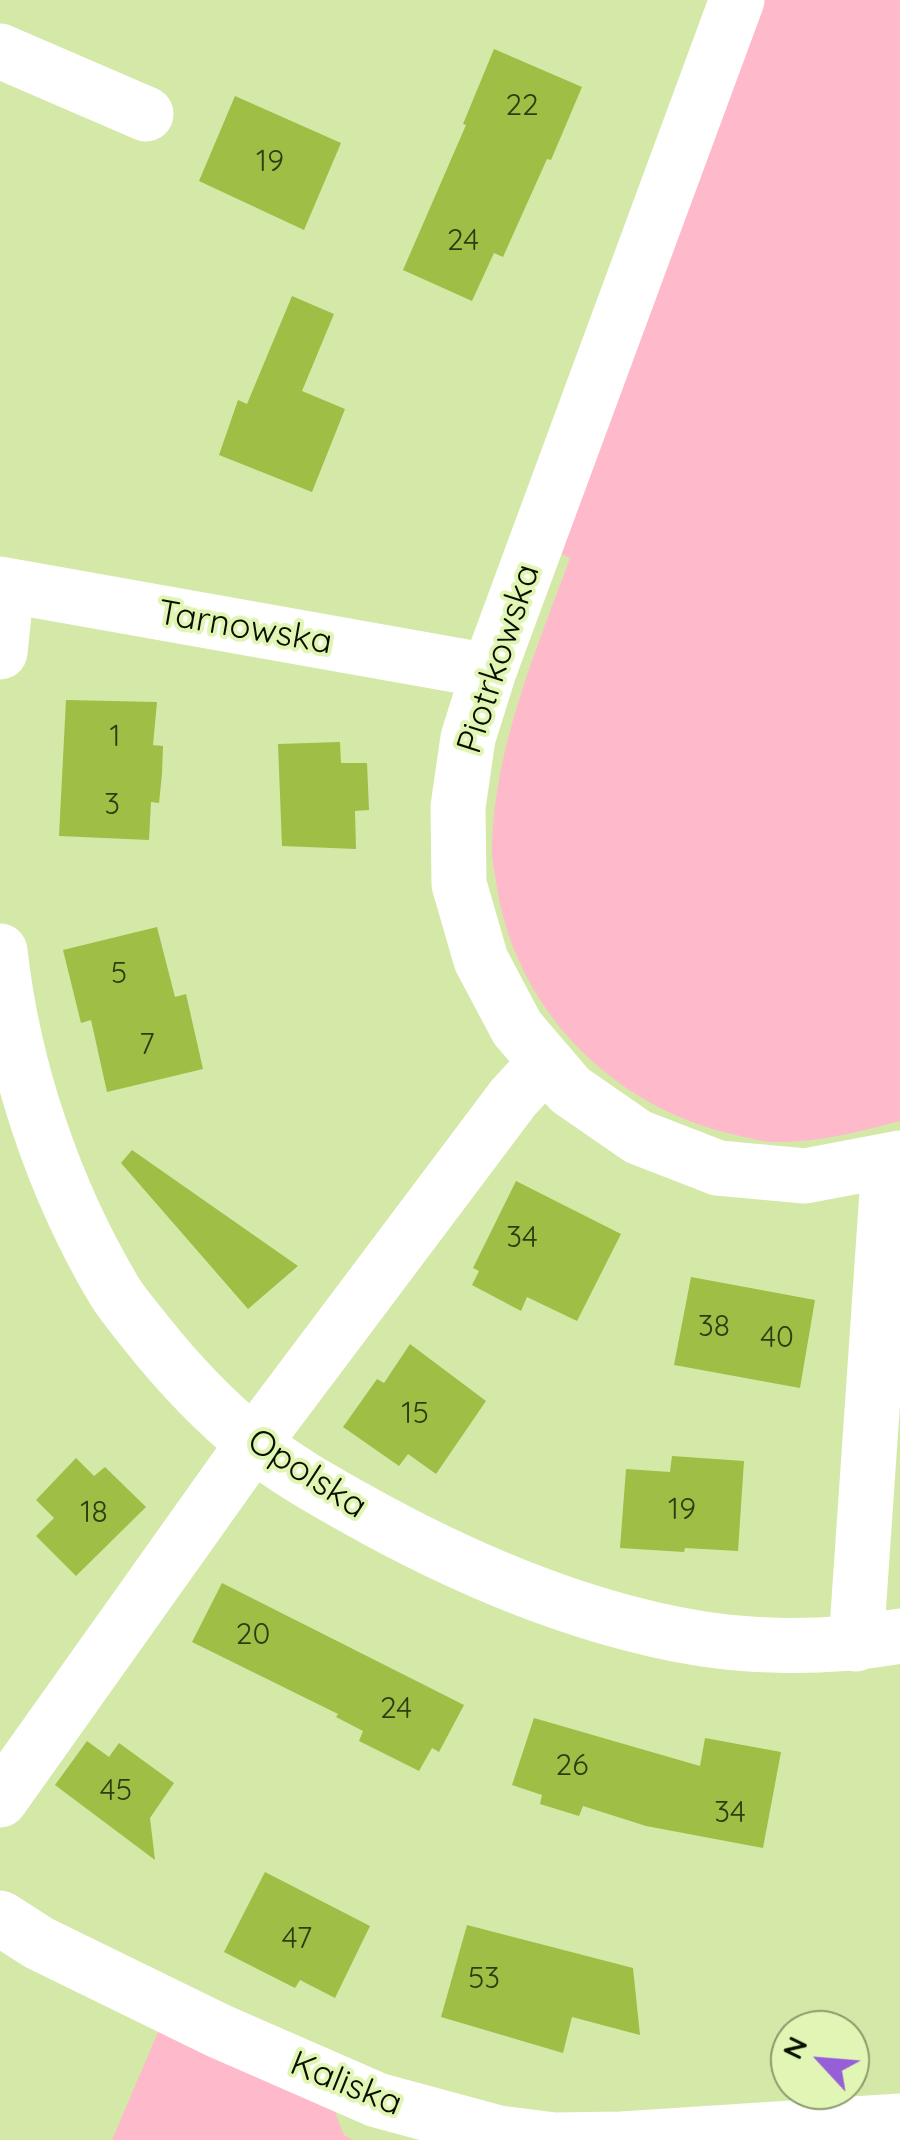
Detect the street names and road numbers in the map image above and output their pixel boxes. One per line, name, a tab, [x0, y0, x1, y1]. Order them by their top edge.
street label: Piotrkowska	[449, 559, 549, 759]
street label: Tarnowska	[155, 592, 335, 664]
street label: Opolska	[240, 1420, 374, 1528]
street label: Kaliska	[284, 2043, 408, 2125]

